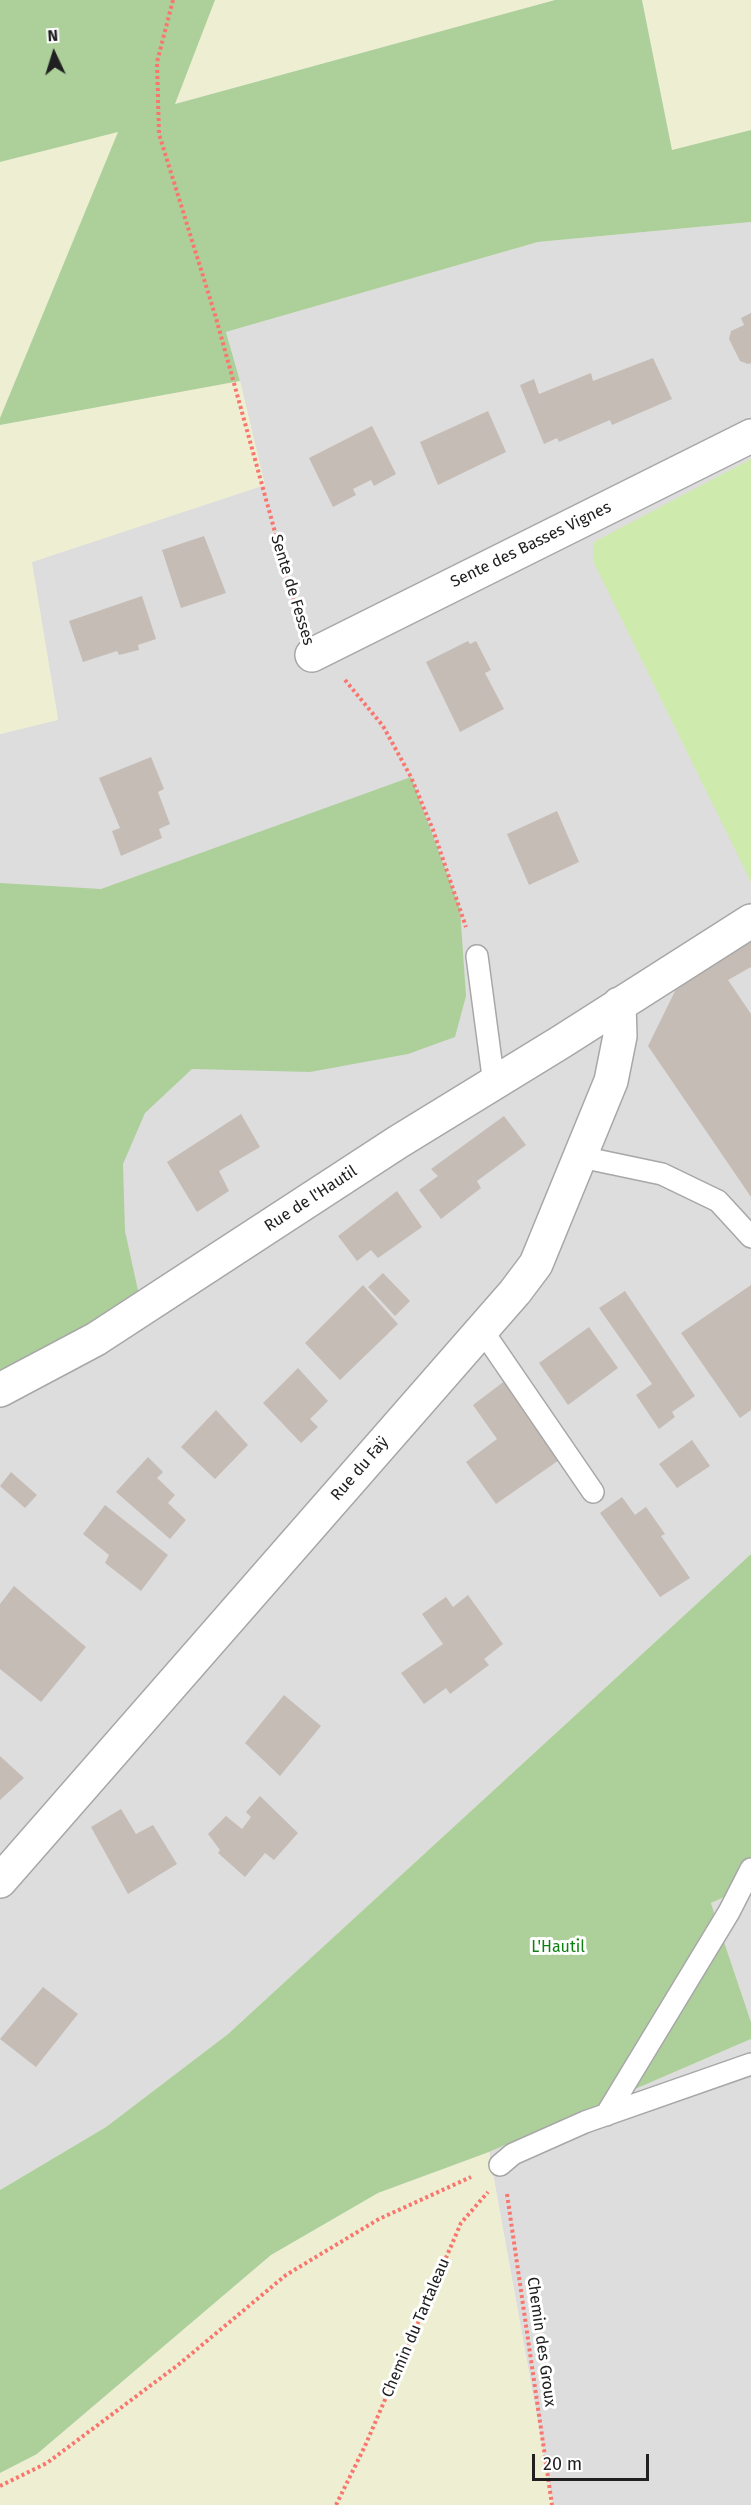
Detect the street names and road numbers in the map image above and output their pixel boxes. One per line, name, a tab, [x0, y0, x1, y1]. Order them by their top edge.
street label: Sente des Basses Vignes	[448, 498, 614, 592]
street label: Sente de Fesses	[266, 532, 318, 648]
street label: Rue de l'Hautil	[261, 1162, 361, 1236]
street label: Rue du Faÿ	[327, 1433, 393, 1505]
street label: Chemin du Tartaleau	[378, 2255, 454, 2401]
street label: Chemin des Groux	[522, 2276, 560, 2408]

